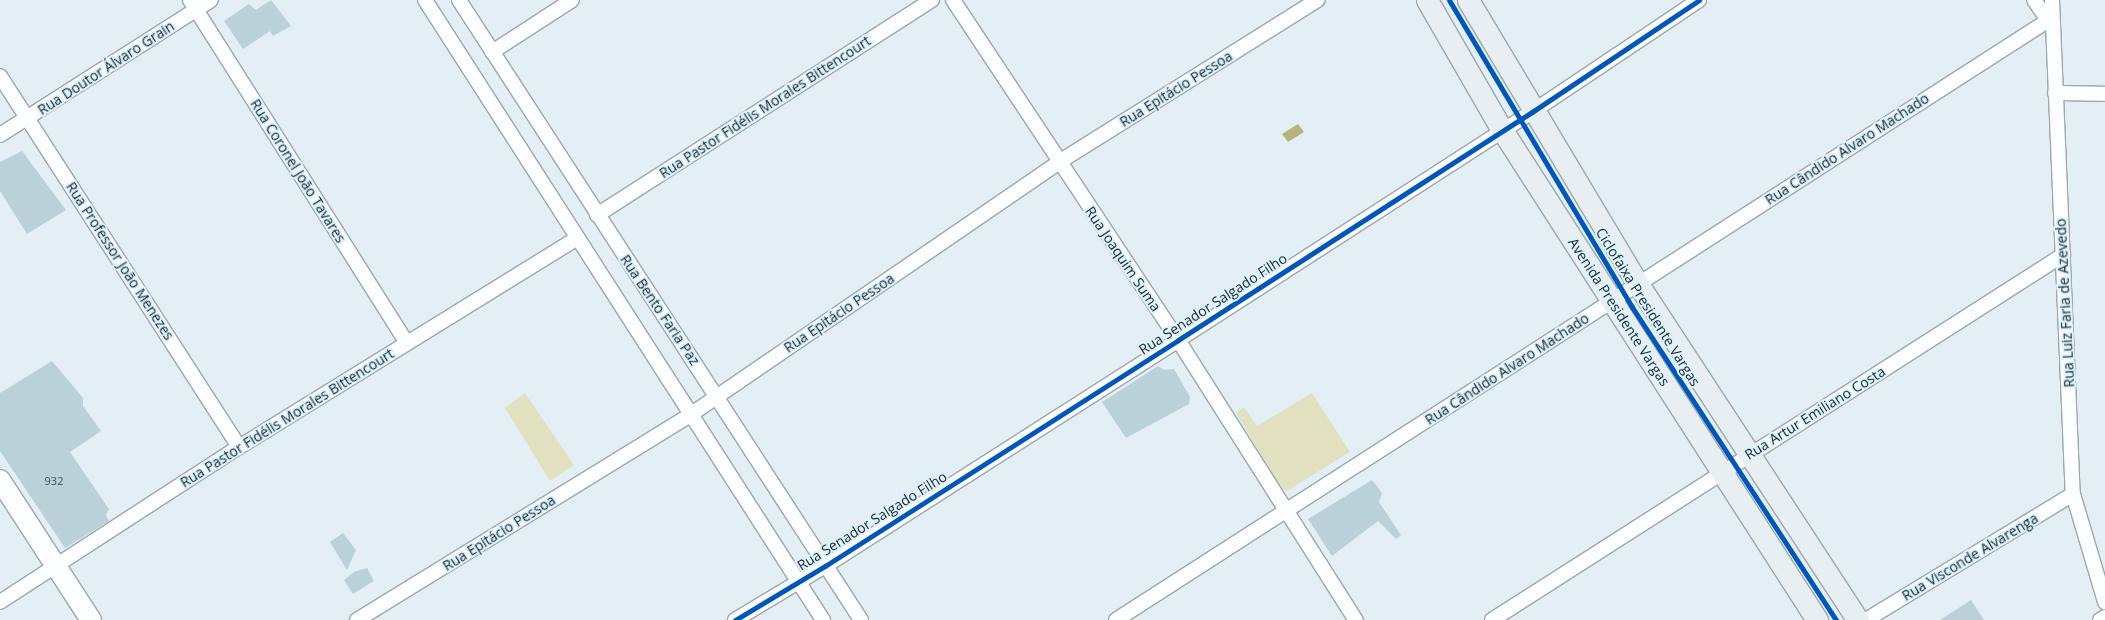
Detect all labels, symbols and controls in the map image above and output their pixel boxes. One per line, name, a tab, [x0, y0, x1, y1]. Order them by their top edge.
street label: Rua Doutor Álvaro Grain	[35, 18, 177, 118]
street label: Rua Pastor Fidélis Morales Bittencourt	[656, 32, 874, 182]
street label: Rua Epitácio Pessoa	[1117, 48, 1235, 130]
street label: Rua Cândido Alvaro Machado	[1762, 90, 1932, 208]
street label: Rua Coronel João Tavares	[247, 96, 349, 246]
street label: Rua Professor João Menezes	[63, 179, 177, 343]
street label: Rua Joaquim Suma	[1082, 203, 1164, 315]
street label: Rua Luiz Faria de Azevedo	[2052, 218, 2078, 388]
street label: Ciclofaixa Presidente Vargas	[1592, 225, 1704, 389]
street label: Avenida Presidente Vargas	[1565, 235, 1673, 389]
street label: Rua Senador Salgado Filho	[1136, 250, 1290, 358]
street label: Rua Bento Faria Paz	[617, 252, 703, 368]
street label: Rua Epitácio Pessoa	[781, 270, 897, 356]
street label: Rua Cândido Alvaro Machado	[1422, 310, 1592, 428]
street label: Rua Pastor Fidélis Morales Bittencourt	[177, 345, 397, 491]
street label: Rua Artur Emiliano Costa	[1742, 363, 1888, 463]
street label: Rua Senador Salgado Filho	[794, 468, 950, 574]
house number: 932	[45, 474, 63, 488]
street label: Rua Epitácio Pessoa	[440, 492, 558, 574]
street label: Rua Visconde Alvarenga	[1899, 510, 2041, 604]

